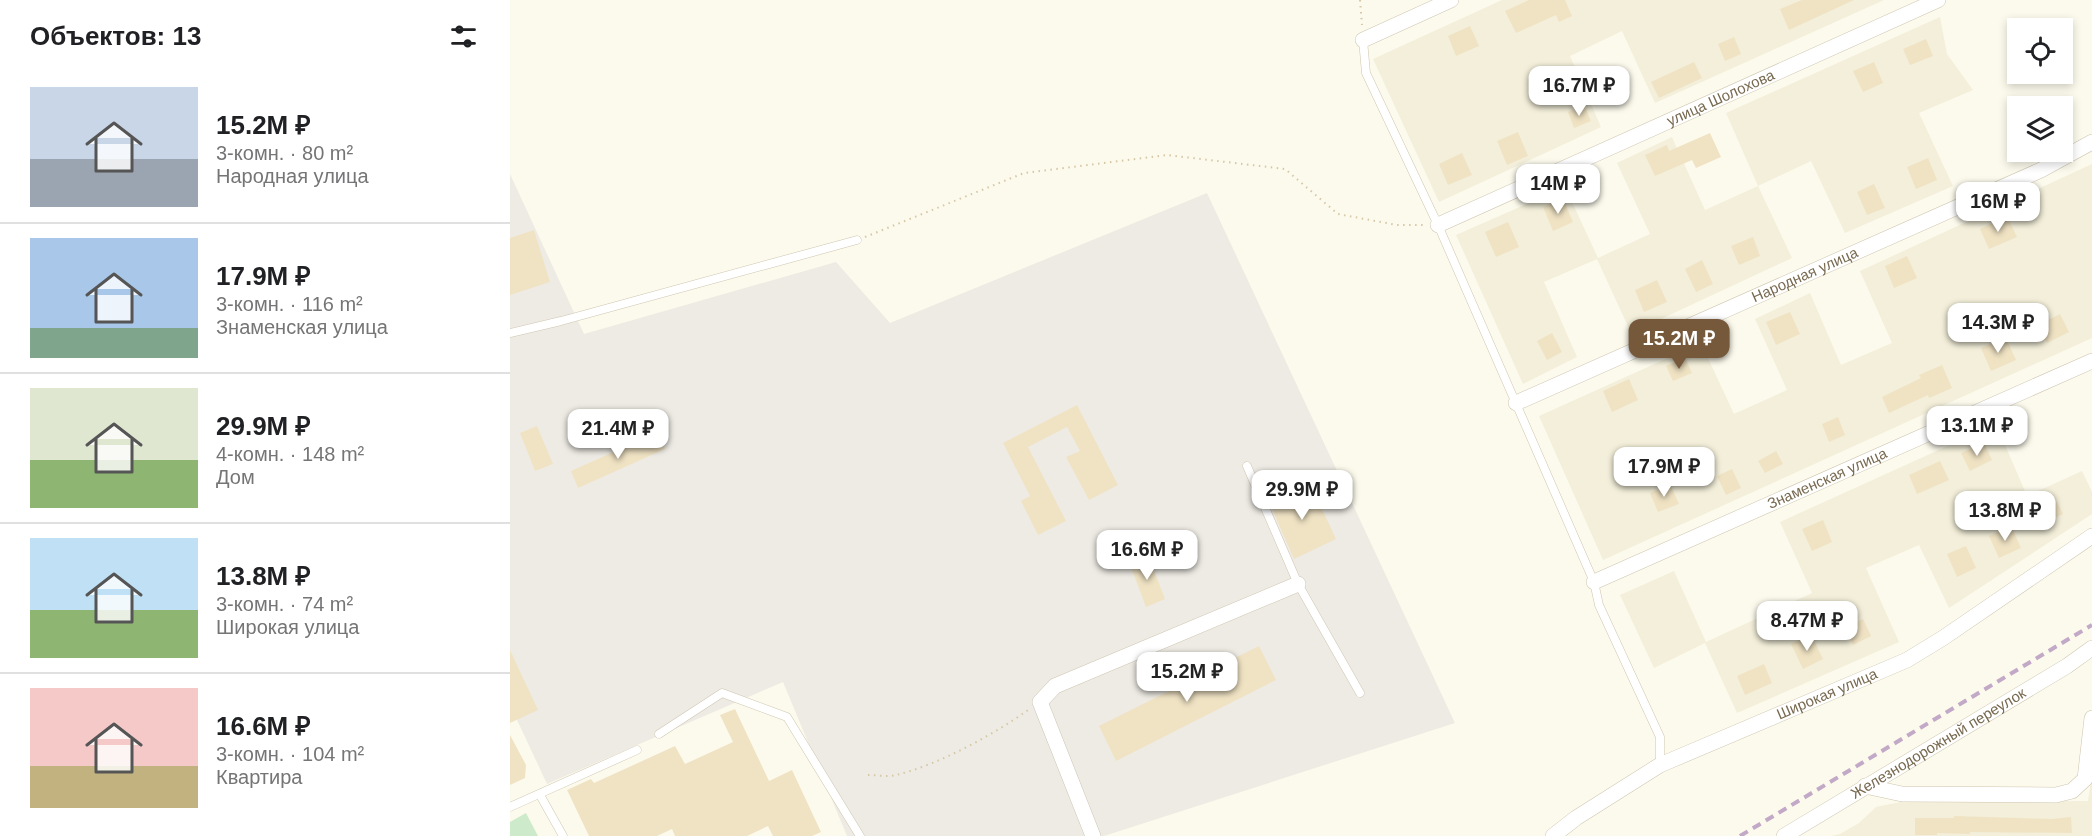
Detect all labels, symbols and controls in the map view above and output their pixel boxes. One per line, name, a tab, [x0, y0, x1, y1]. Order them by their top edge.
map controls	[2007, 18, 2073, 162]
button: locate	[2007, 18, 2073, 84]
icon: filters	[447, 20, 480, 53]
text: Объектов: 13	[30, 21, 201, 51]
street label: улица Шолохова	[1664, 65, 1778, 129]
pin: 16.7M ₽	[1524, 66, 1634, 117]
text: 16.7M ₽	[1543, 74, 1615, 96]
button: layers	[2007, 96, 2073, 162]
text: 15.2M ₽	[216, 110, 311, 140]
icon: home	[78, 111, 150, 183]
text: 3-комн. · 80 m²	[216, 142, 353, 164]
pin: 14M ₽	[1516, 164, 1600, 215]
text: Народная улица	[216, 165, 369, 187]
text: 14M ₽	[1530, 172, 1586, 194]
pin: 16M ₽	[1956, 182, 2040, 233]
text: 16M ₽	[1970, 190, 2026, 212]
street label: Народная улица	[1749, 243, 1861, 305]
text: 17.9M ₽	[216, 261, 311, 291]
icon: home	[78, 262, 150, 334]
text: 3-комн. · 116 m²	[216, 293, 363, 315]
pin: 14.3M ₽	[1943, 303, 2053, 354]
text: 14.3M ₽	[1962, 311, 2034, 333]
text: Знаменская улица	[216, 316, 388, 338]
pin: 15.2M ₽	[1624, 319, 1734, 370]
text: 15.2M ₽	[1643, 327, 1715, 349]
pin: 13.1M ₽	[1922, 406, 2032, 457]
pin: 21.4M ₽	[563, 409, 673, 460]
text: 29.9M ₽	[216, 411, 311, 441]
icon: home	[78, 412, 150, 484]
text: 13.1M ₽	[1941, 414, 2013, 436]
text: 21.4M ₽	[582, 417, 654, 439]
text: 4-комн. · 148 m²	[216, 443, 364, 465]
street label: Знаменская улица	[1764, 444, 1890, 512]
pin: 17.9M ₽	[1609, 447, 1719, 498]
text: 17.9M ₽	[1628, 455, 1700, 477]
text: Дом	[216, 466, 255, 488]
pin: 29.9M ₽	[1247, 470, 1357, 521]
text: 29.9M ₽	[1266, 478, 1338, 500]
pin: 13.8M ₽	[1950, 491, 2060, 542]
text: 13.8M ₽	[1969, 499, 2041, 521]
pin: 16.6M ₽	[1092, 530, 1202, 581]
text: 16.6M ₽	[1111, 538, 1183, 560]
text: 13.8M ₽	[216, 561, 311, 591]
icon: home	[78, 562, 150, 634]
text: 3-комн. · 74 m²	[216, 593, 353, 615]
pin: 8.47M ₽	[1752, 601, 1862, 652]
text: 8.47M ₽	[1771, 609, 1843, 631]
text: Широкая улица	[216, 616, 359, 638]
pin: 15.2M ₽	[1132, 652, 1242, 703]
text: 15.2M ₽	[1151, 660, 1223, 682]
street label: Широкая улица	[1774, 664, 1880, 722]
street label: Железнодорожный переулок	[1848, 684, 2029, 802]
text: 16.6M ₽	[216, 711, 311, 741]
icon: home	[78, 712, 150, 784]
text: 3-комн. · 104 m²	[216, 743, 364, 765]
text: Квартира	[216, 766, 302, 788]

